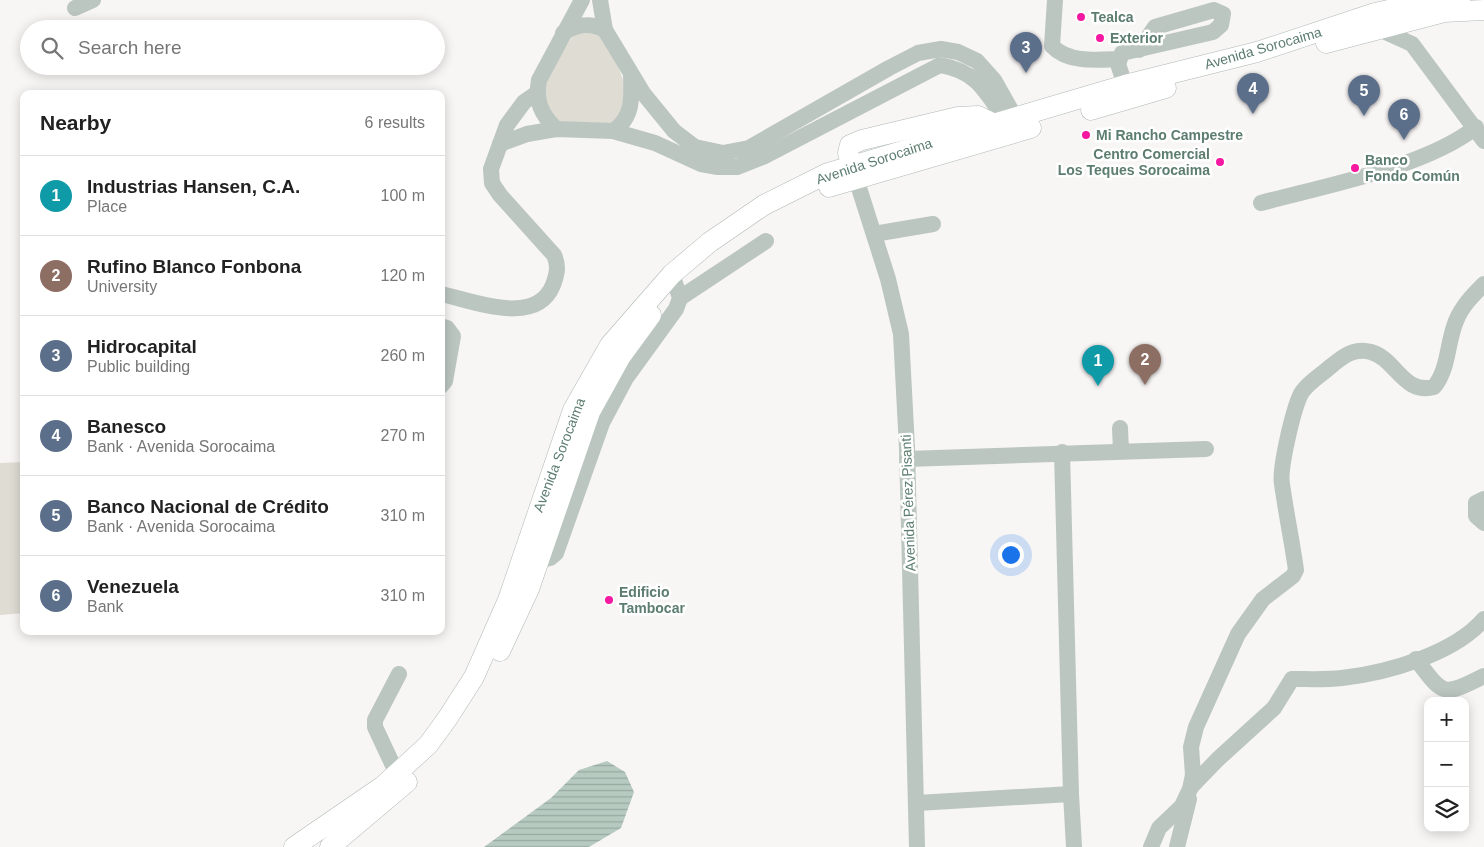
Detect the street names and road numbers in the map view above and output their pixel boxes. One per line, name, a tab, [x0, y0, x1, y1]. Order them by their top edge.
street label: Avenida Sorocaima	[1203, 24, 1324, 72]
street label: Avenida Sorocaima	[814, 135, 934, 187]
street label: Avenida Sorocaima	[530, 395, 588, 514]
street label: Avenida Pérez Pisanti	[898, 434, 918, 572]

